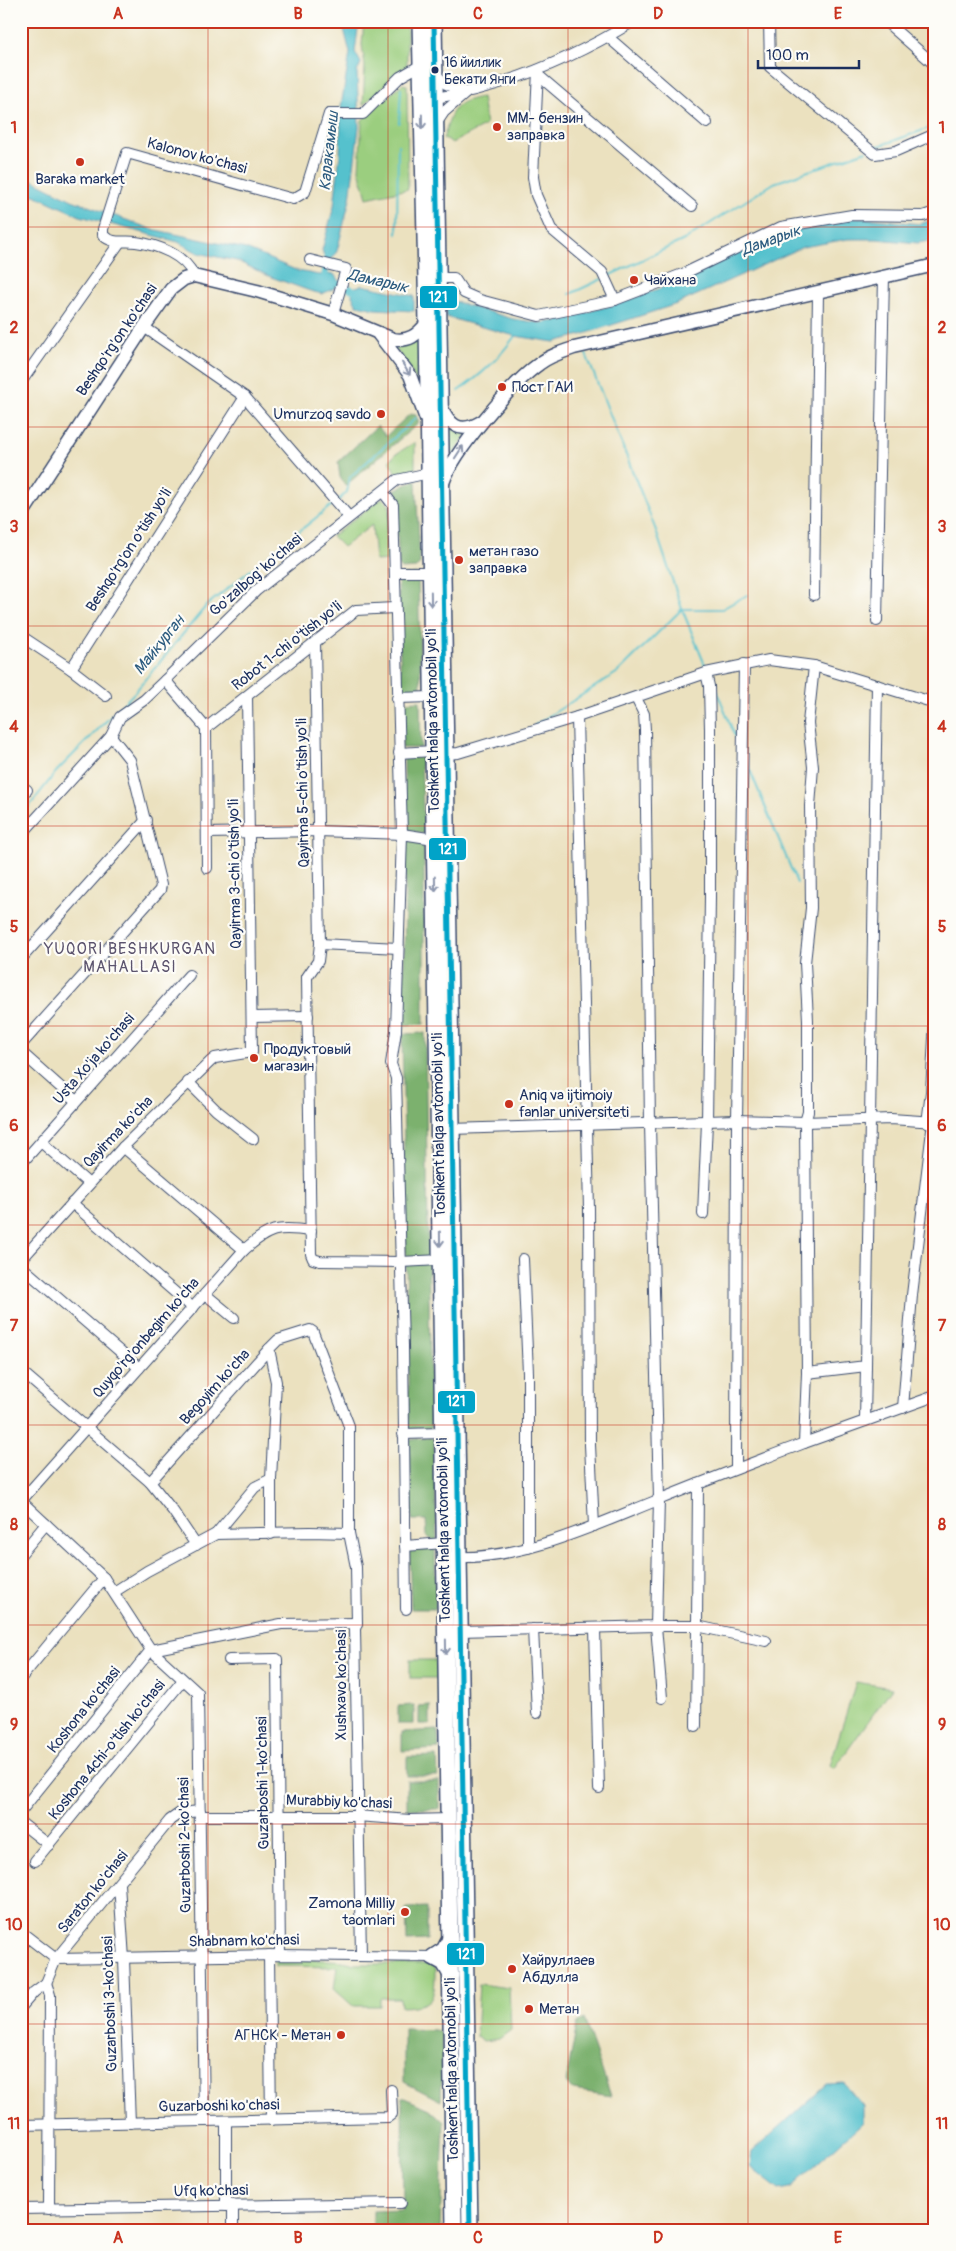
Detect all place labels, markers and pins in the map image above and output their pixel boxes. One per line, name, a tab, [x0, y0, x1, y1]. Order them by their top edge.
place label: 16 йиллик Бекати Янги	[444, 54, 515, 88]
marker: 16 йиллик Бекати Янги	[430, 65, 440, 75]
place label: ММ- бензин заправка	[507, 109, 583, 145]
marker: ММ- бензин заправка	[491, 121, 503, 133]
marker: Baraka market	[74, 156, 86, 168]
place label: Baraka market	[35, 170, 126, 189]
place label: Чайхана	[644, 271, 696, 290]
marker: Чайхана	[628, 274, 640, 286]
place label: Пост ГАИ	[512, 378, 573, 397]
marker: Пост ГАИ	[496, 381, 508, 393]
place label: Umurzoq savdo	[273, 405, 371, 424]
marker: Umurzoq savdo	[375, 408, 387, 420]
place label: метан газо заправка	[469, 542, 539, 578]
marker: метан газо заправка	[453, 554, 465, 566]
place label: Продуктовый магазин	[264, 1040, 351, 1076]
marker: Продуктовый магазин	[248, 1052, 260, 1064]
place label: Aniq va ijtimoiy fanlar universiteti	[519, 1086, 629, 1122]
marker: Aniq va ijtimoiy fanlar universiteti	[503, 1098, 515, 1110]
place label: Zamona Milliy taomlari	[308, 1894, 396, 1930]
marker: Zamona Milliy taomlari	[399, 1906, 411, 1918]
place label: Хайруллаев Абдулла	[522, 1951, 595, 1987]
marker: Хайруллаев Абдулла	[506, 1963, 518, 1975]
place label: Метан	[539, 2000, 579, 2019]
marker: Метан	[523, 2003, 535, 2015]
place label: АГНСК - Метан	[234, 2026, 331, 2045]
marker: АГНСК - Метан	[335, 2029, 347, 2041]

